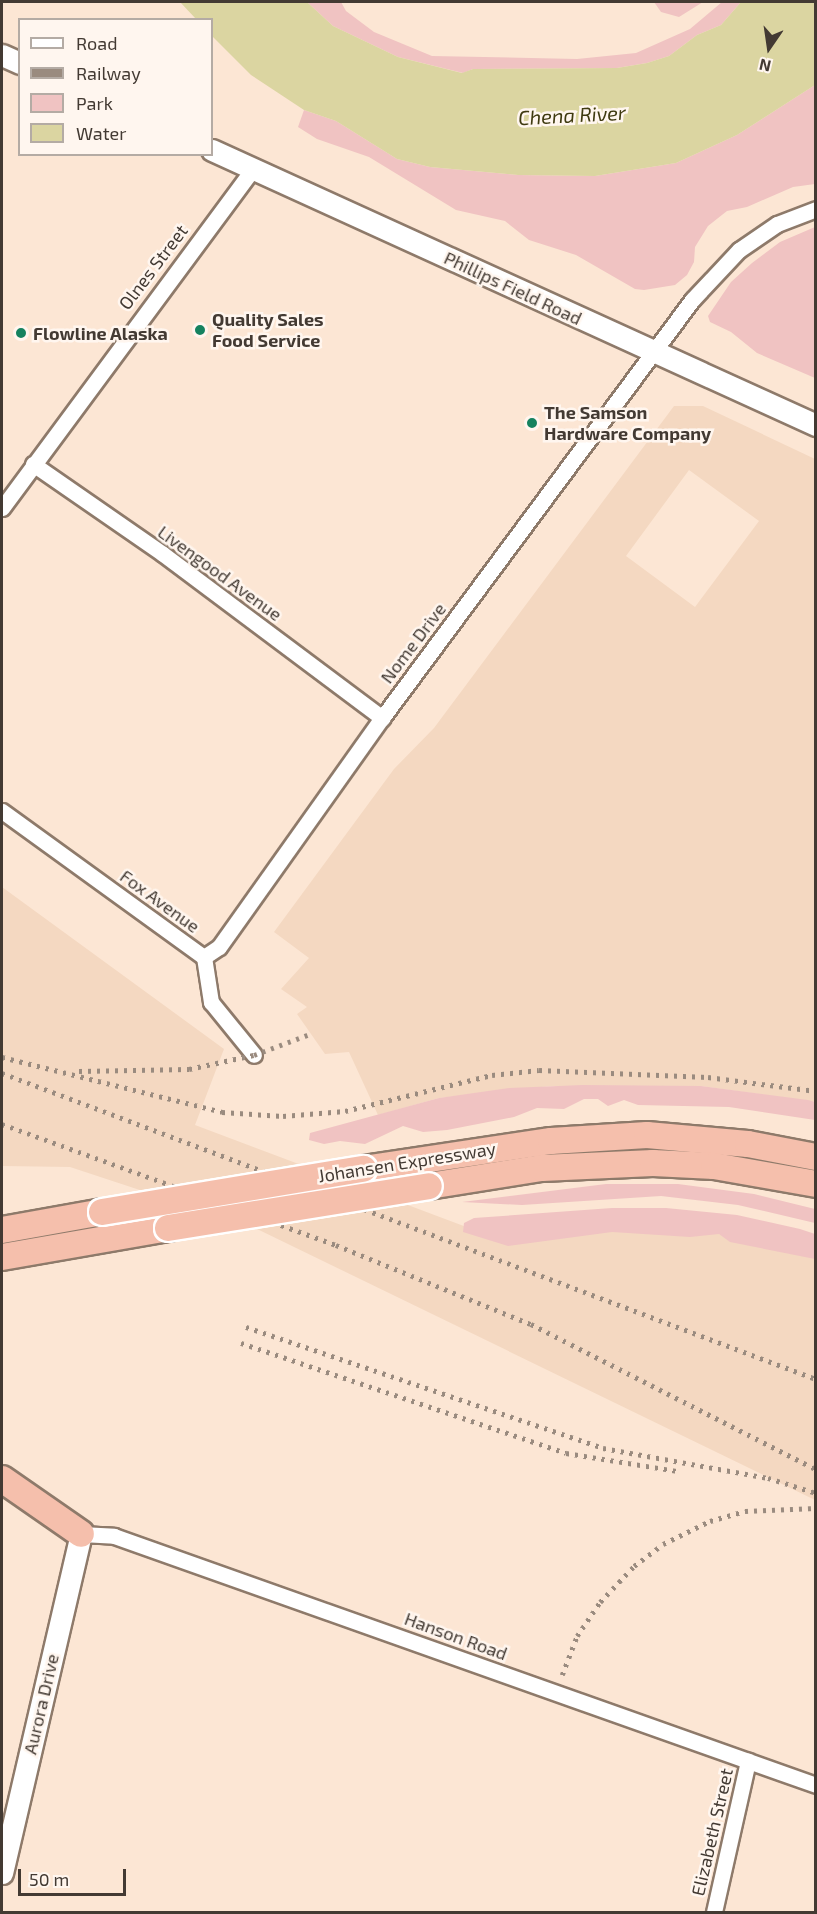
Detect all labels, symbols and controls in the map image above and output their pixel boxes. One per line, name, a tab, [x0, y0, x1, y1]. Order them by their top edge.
legend	[18, 18, 213, 156]
north arrow	[739, 18, 799, 78]
text: Road	[76, 32, 117, 54]
text: N	[757, 55, 773, 77]
text: Railway	[76, 62, 141, 84]
text: Park	[76, 92, 113, 114]
water label: Chena River	[518, 100, 626, 130]
text: Water	[76, 122, 126, 144]
street label: Olnes Street	[114, 220, 192, 314]
street label: Phillips Field Road	[441, 247, 585, 329]
place label: Quality Sales Food Service	[212, 309, 324, 352]
place label: Flowline Alaska	[33, 322, 168, 344]
marker: Quality Sales Food Service	[193, 323, 207, 337]
marker: Flowline Alaska	[14, 326, 28, 340]
place label: The Samson Hardware Company	[544, 402, 711, 444]
marker: The Samson Hardware Company	[525, 416, 539, 430]
street label: Livengood Avenue	[154, 521, 286, 625]
street label: Nome Drive	[376, 599, 450, 687]
street label: Fox Avenue	[116, 865, 204, 937]
street label: Johansen Expressway	[317, 1137, 497, 1187]
street label: Hanson Road	[402, 1607, 510, 1665]
street label: Aurora Drive	[19, 1652, 63, 1756]
street label: Elizabeth Street	[687, 1766, 737, 1898]
scale bar	[21, 1857, 129, 1895]
text: 50 m	[29, 1868, 69, 1890]

